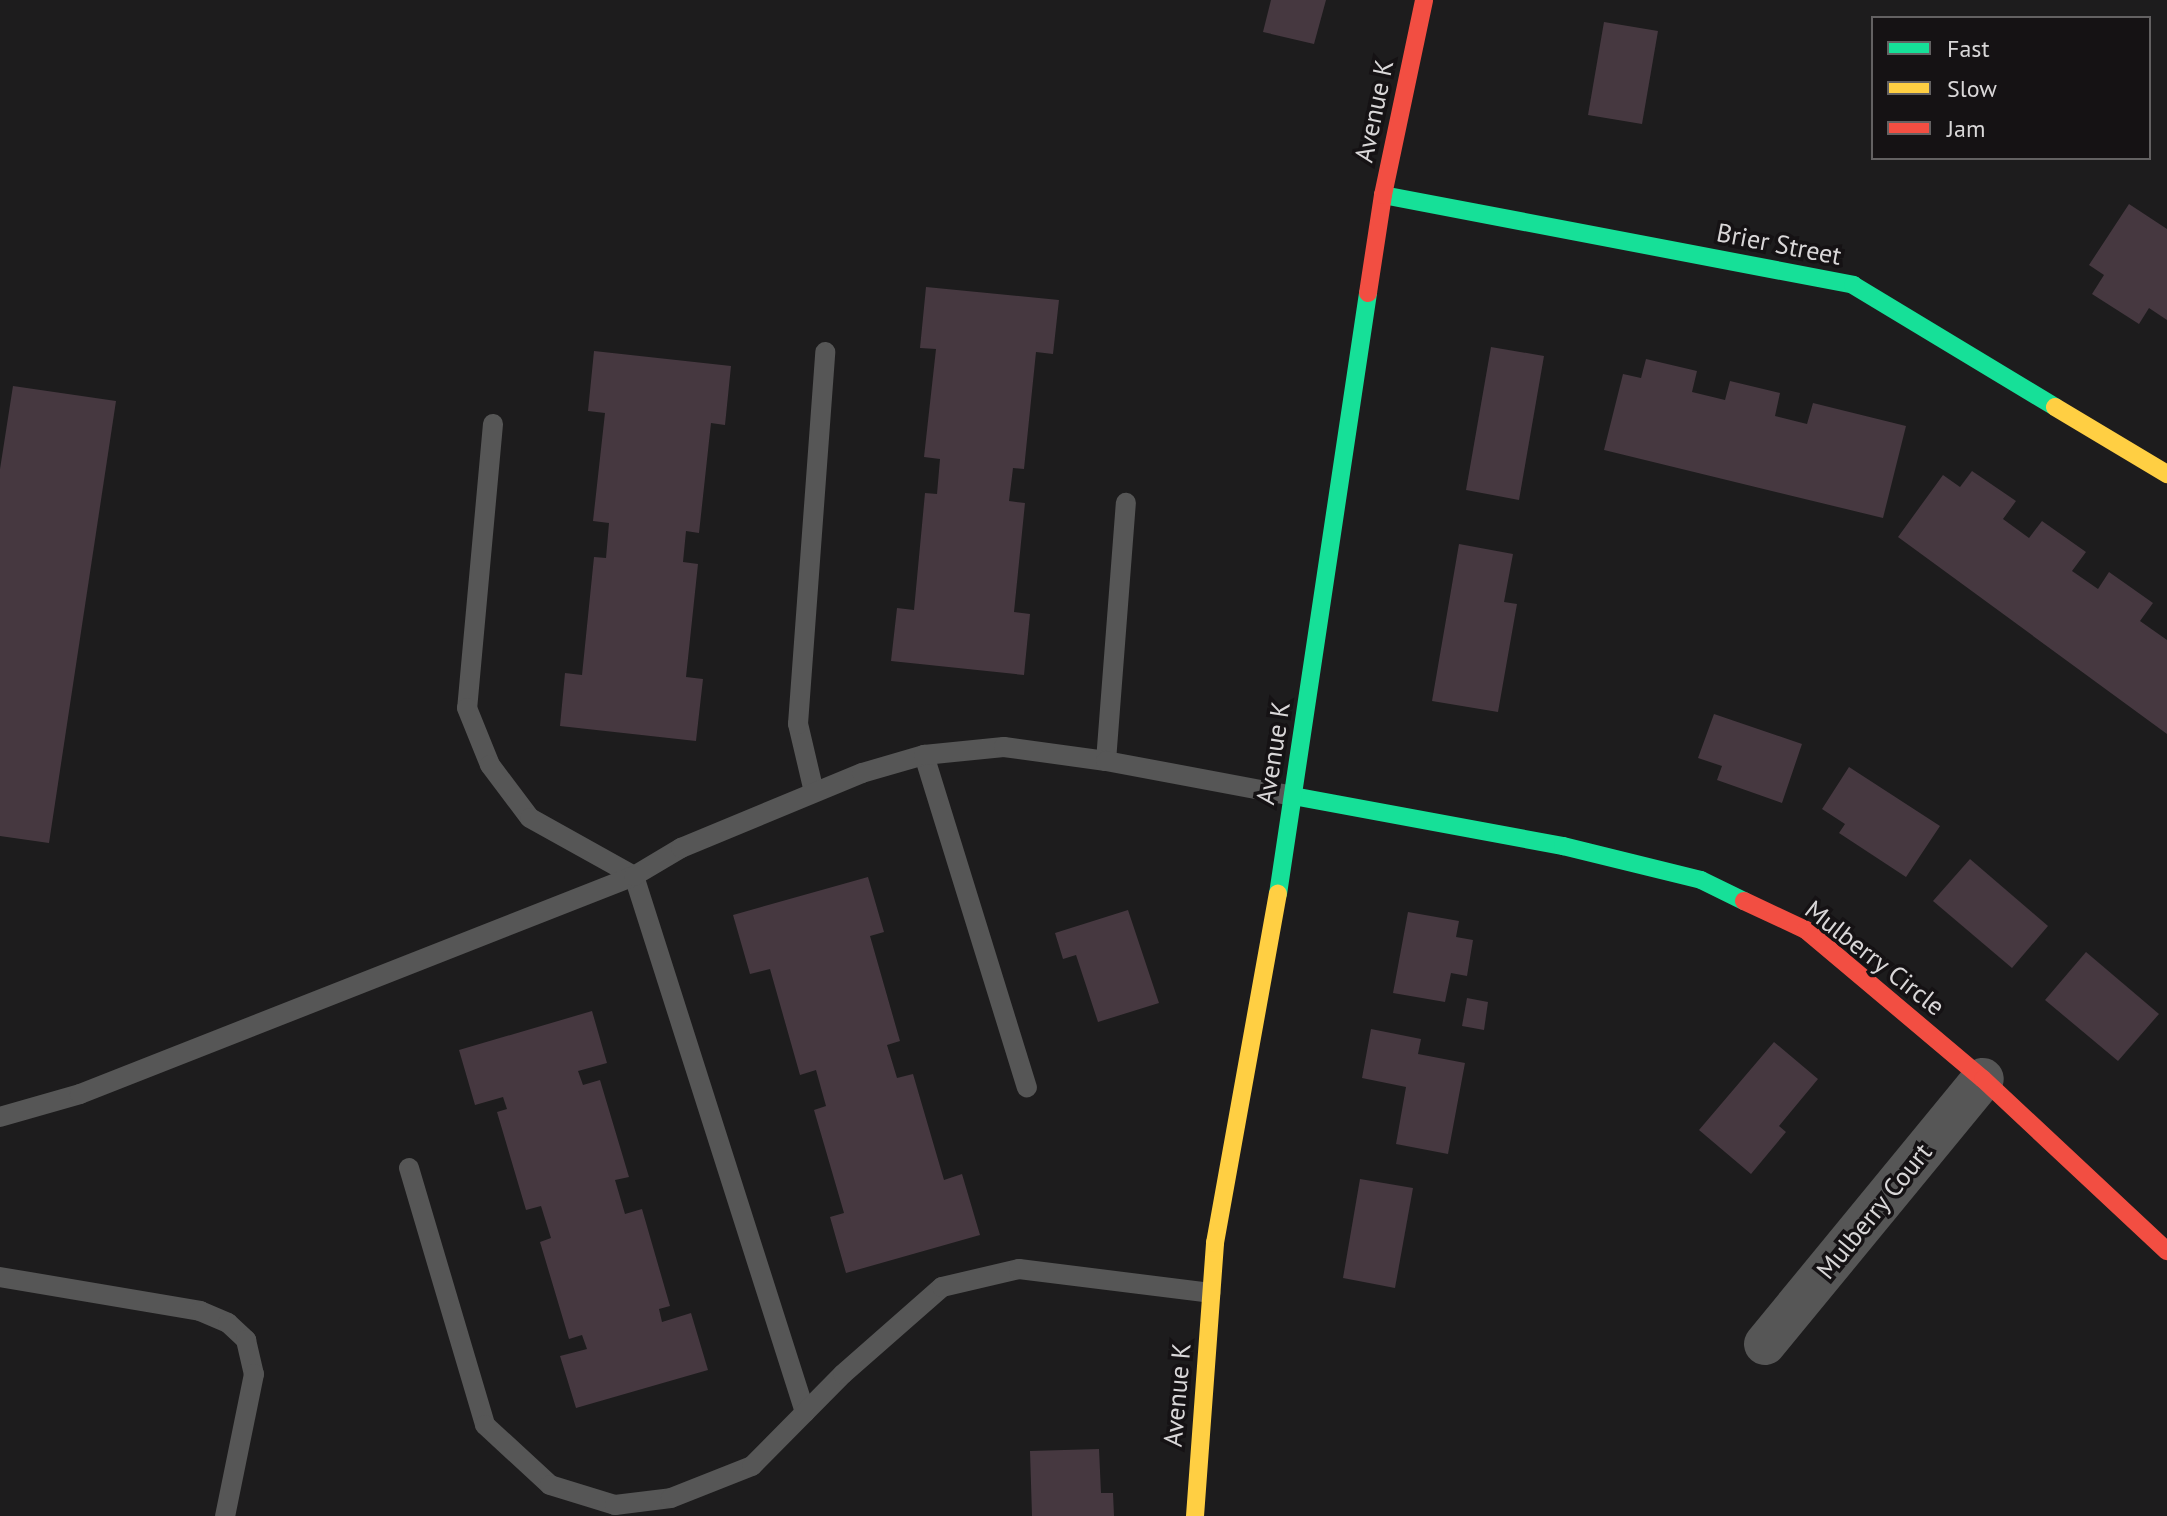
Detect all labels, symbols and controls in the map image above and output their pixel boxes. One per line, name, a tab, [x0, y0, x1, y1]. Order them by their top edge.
legend	[1871, 16, 2151, 160]
text: Fast	[1947, 33, 1990, 64]
street label: Avenue K	[1348, 57, 1400, 165]
text: Slow	[1947, 73, 1997, 104]
text: Jam	[1947, 113, 1985, 144]
street label: Brier Street	[1714, 217, 1844, 271]
street label: Avenue K	[1249, 699, 1297, 807]
street label: Mulberry Circle	[1799, 894, 1951, 1022]
street label: Mulberry Court	[1809, 1136, 1939, 1286]
street label: Avenue K	[1157, 1342, 1197, 1448]

